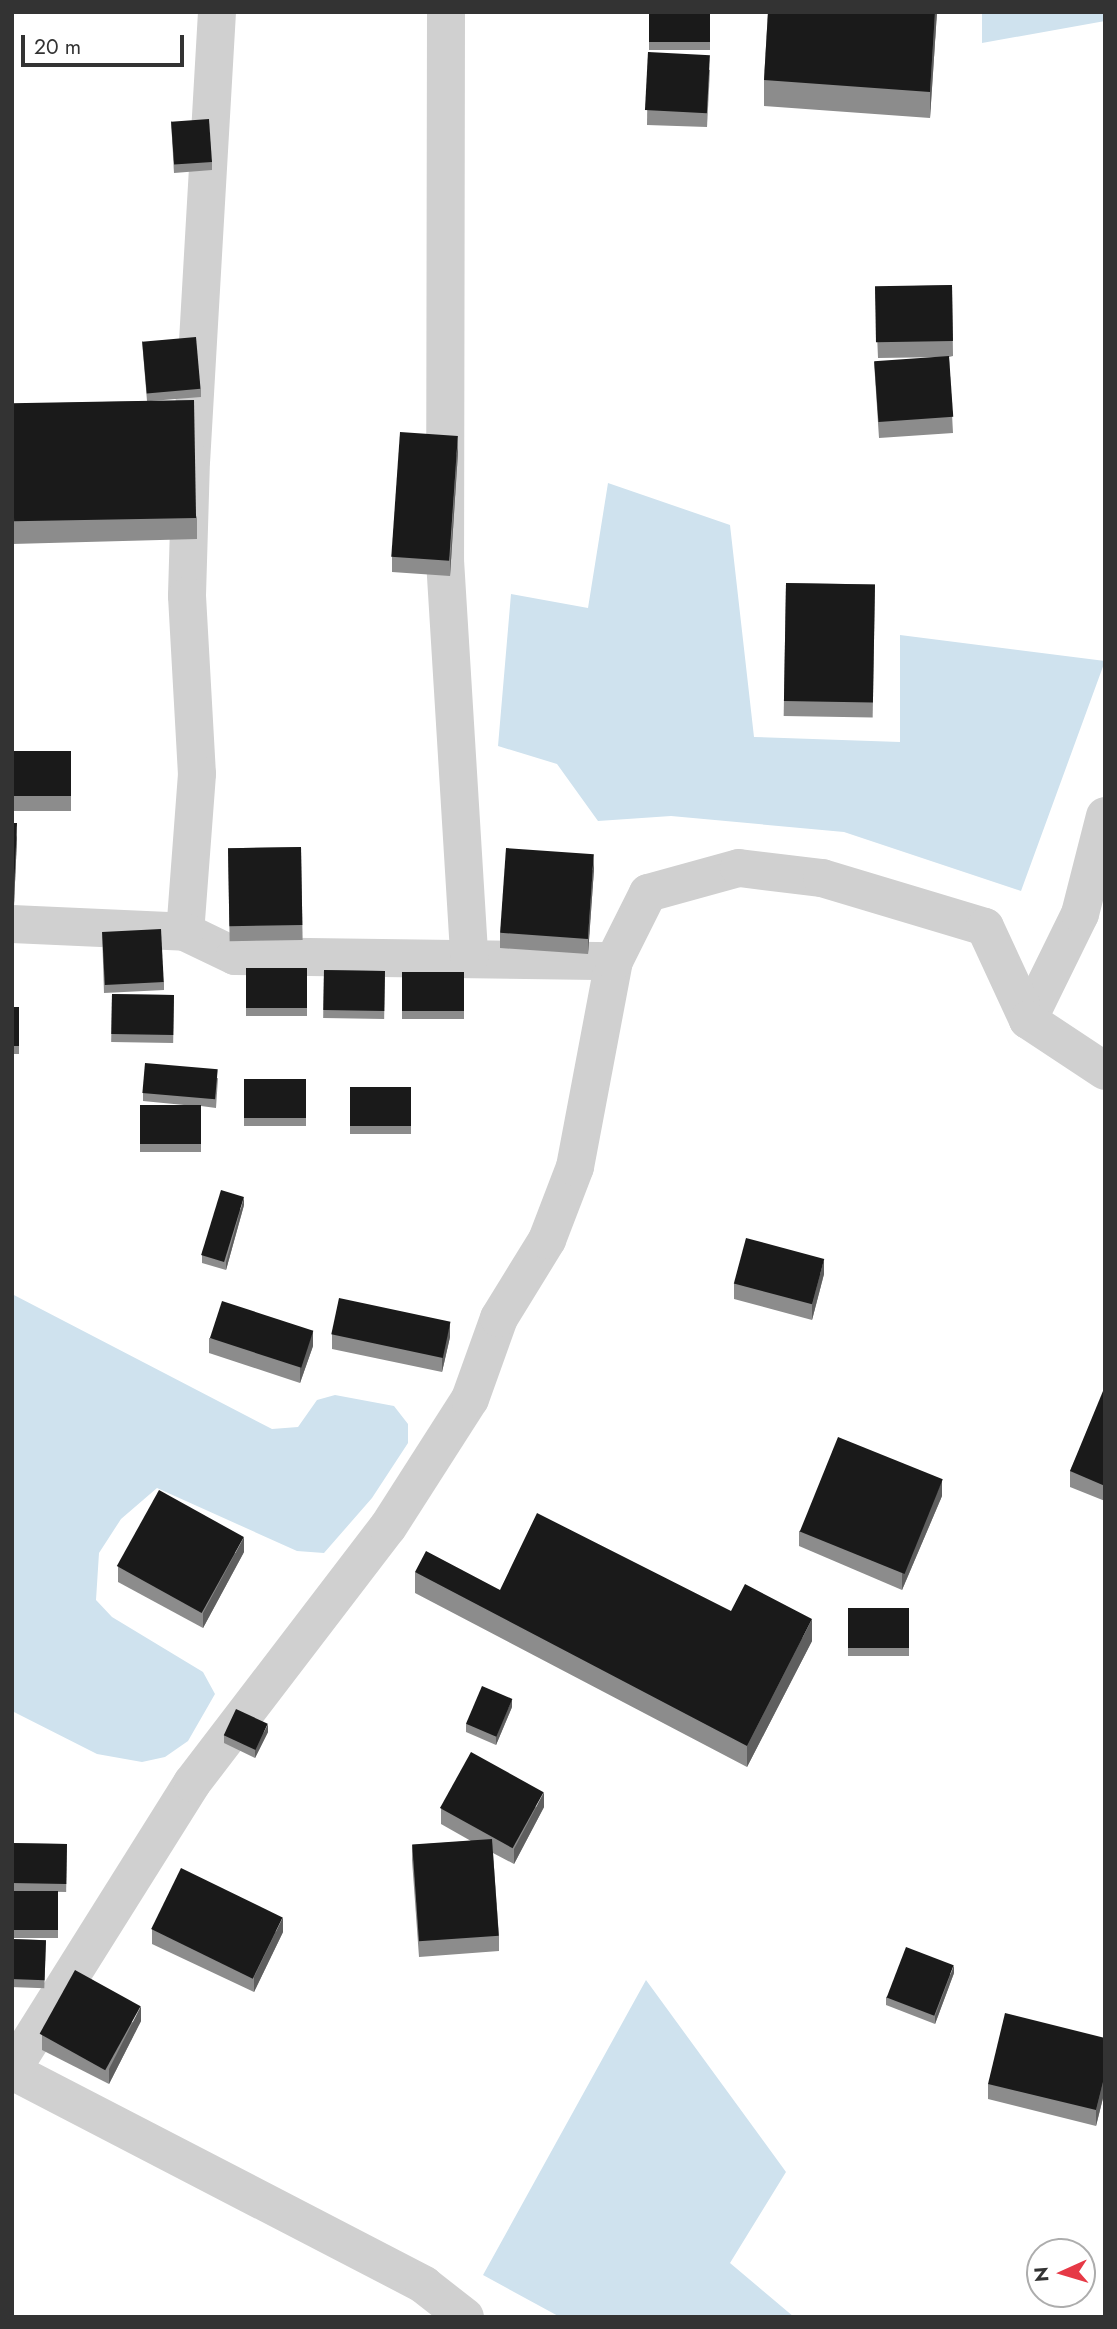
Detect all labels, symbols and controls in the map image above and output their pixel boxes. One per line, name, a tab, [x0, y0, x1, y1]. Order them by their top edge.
scale bar	[24, 21, 187, 65]
text: 20 m	[34, 32, 81, 62]
north arrow	[1026, 2238, 1096, 2308]
text: N	[1028, 2266, 1056, 2283]

